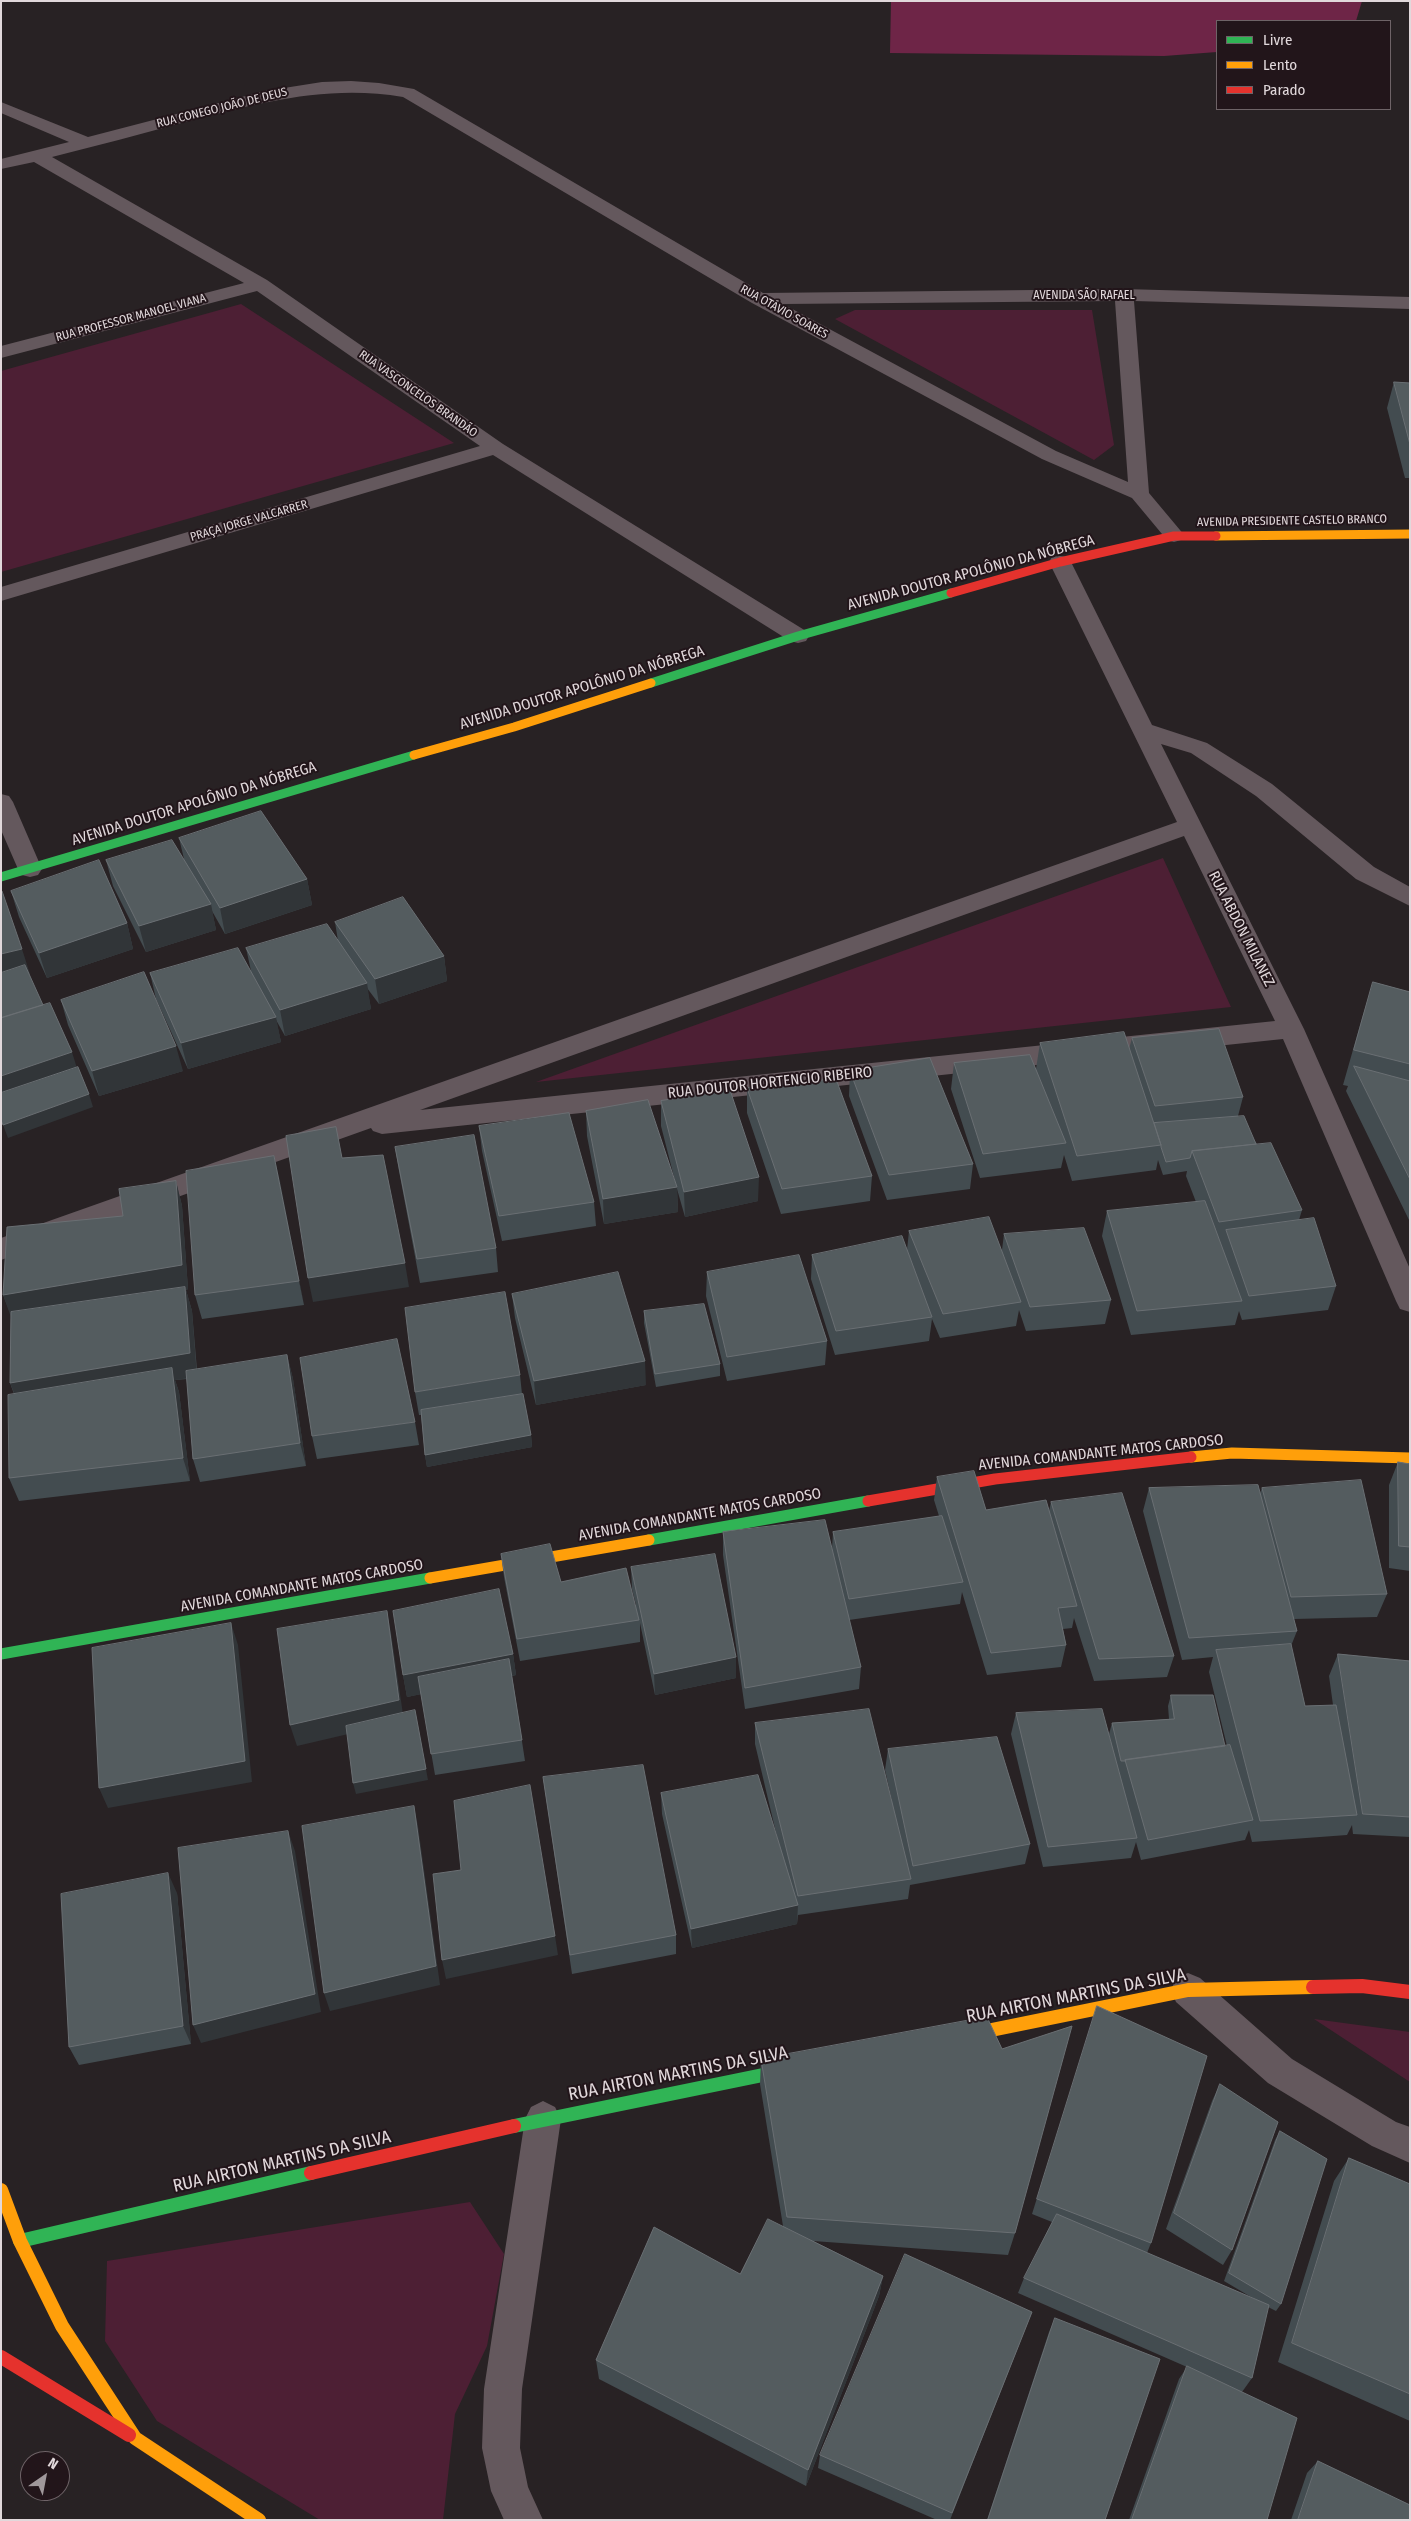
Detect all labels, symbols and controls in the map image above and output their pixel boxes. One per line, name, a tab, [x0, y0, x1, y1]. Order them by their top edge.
legend	[1216, 20, 1391, 110]
text: Livre	[1263, 31, 1292, 49]
text: Lento	[1263, 56, 1297, 74]
text: Parado	[1263, 81, 1305, 99]
street label: RUA CONEGO JOÃO DE DEUS	[155, 85, 289, 131]
street label: RUA OTÁVIO SOARES	[738, 282, 830, 342]
street label: AVENIDA SÃO RAFAEL	[1033, 289, 1135, 303]
street label: RUA PROFESSOR MANOEL VIANA	[54, 291, 208, 345]
street label: RUA VASCONCELOS BRANDÃO	[356, 348, 480, 440]
street label: PRAÇA JORGE VALCARRER	[189, 497, 309, 545]
street label: AVENIDA PRESIDENTE CASTELO BRANCO	[1197, 512, 1387, 530]
street label: AVENIDA DOUTOR APOLÔNIO DA NÓBREGA	[846, 531, 1096, 615]
street label: AVENIDA DOUTOR APOLÔNIO DA NÓBREGA	[458, 642, 706, 734]
street label: AVENIDA DOUTOR APOLÔNIO DA NÓBREGA	[70, 758, 318, 850]
street label: RUA ABDON MILANEZ	[1204, 868, 1278, 990]
street label: RUA DOUTOR HORTENCIO RIBEIRO	[667, 1063, 873, 1103]
street label: AVENIDA COMANDANTE MATOS CARDOSO	[978, 1431, 1224, 1475]
street label: AVENIDA COMANDANTE MATOS CARDOSO	[577, 1485, 823, 1545]
street label: AVENIDA COMANDANTE MATOS CARDOSO	[179, 1556, 425, 1616]
street label: RUA AIRTON MARTINS DA SILVA	[964, 1964, 1188, 2028]
street label: RUA AIRTON MARTINS DA SILVA	[566, 2042, 790, 2106]
street label: RUA AIRTON MARTINS DA SILVA	[171, 2126, 393, 2198]
north arrow	[20, 2451, 70, 2501]
text: N	[45, 2454, 61, 2473]

